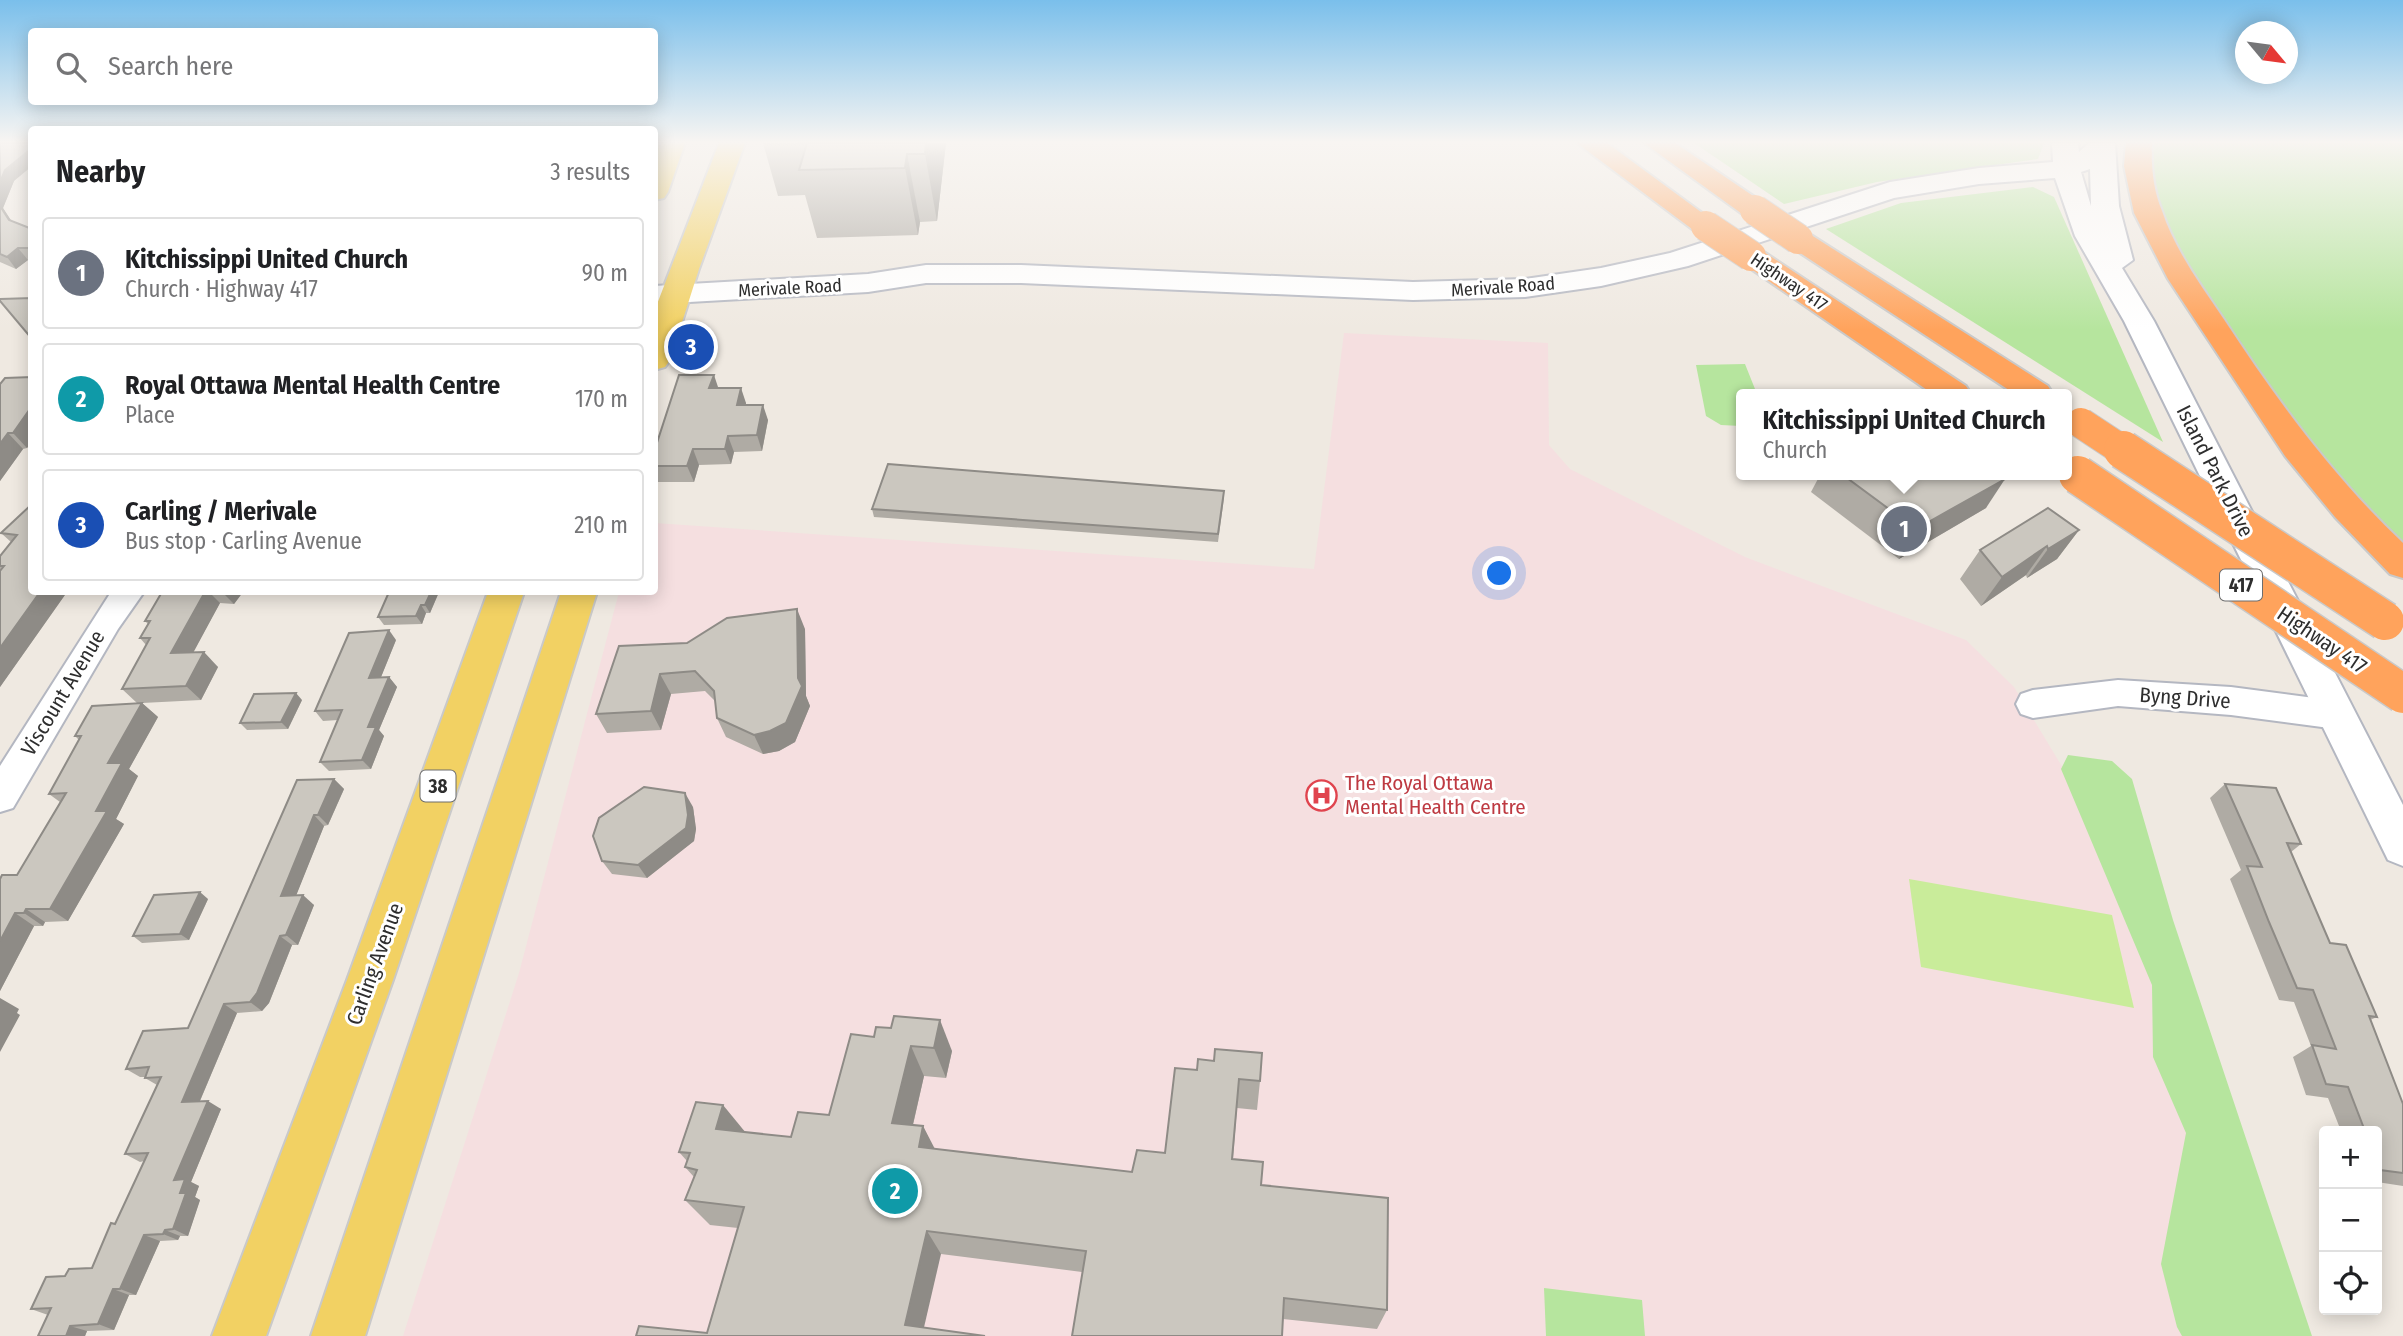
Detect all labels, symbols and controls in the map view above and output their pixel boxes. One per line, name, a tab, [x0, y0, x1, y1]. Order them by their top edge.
north arrow	[2235, 21, 2298, 84]
search box	[28, 28, 658, 105]
icon: search	[52, 48, 90, 86]
text: Search here	[108, 51, 233, 82]
text: Nearby	[56, 154, 145, 190]
text: 3 results	[550, 158, 630, 186]
text: Kitchissippi United Church	[125, 244, 408, 275]
street label: Highway 417	[1746, 248, 1832, 316]
text: 1	[76, 259, 86, 287]
text: 90 m	[582, 259, 628, 287]
street label: Merivale Road	[1450, 272, 1556, 302]
street label: Merivale Road	[737, 274, 843, 302]
text: Church · Highway 417	[125, 275, 318, 303]
pin: 3	[668, 321, 714, 373]
text: Royal Ottawa Mental Health Centre	[125, 370, 500, 401]
text: 2	[76, 385, 86, 413]
text: 170 m	[575, 385, 628, 413]
popup	[1736, 389, 2072, 480]
text: Place	[125, 401, 175, 429]
street label: Island Park Drive	[2171, 401, 2259, 541]
text: Kitchissippi United Church	[1762, 405, 2046, 436]
text: Church	[1762, 436, 1827, 464]
text: Carling / Merivale	[125, 496, 317, 527]
pin: 1	[1881, 503, 1927, 555]
text: 3	[76, 511, 86, 539]
text: 210 m	[574, 511, 628, 539]
text: Bus stop · Carling Avenue	[125, 527, 362, 555]
your location	[1482, 556, 1516, 590]
road number: 417	[2220, 570, 2262, 600]
street label: Highway 417	[2272, 601, 2372, 679]
street label: Viscount Avenue	[15, 626, 111, 760]
street label: Byng Drive	[2139, 682, 2231, 714]
place label: The Royal Ottawa Mental Health Centre	[1345, 770, 1526, 820]
road number: 38	[420, 771, 456, 802]
hospital icon: The Royal Ottawa Mental Health Centre	[1305, 778, 1339, 812]
street label: Carling Avenue	[341, 899, 409, 1029]
map controls	[2319, 1126, 2382, 1315]
button: +	[2319, 1126, 2382, 1189]
pin: 2	[872, 1165, 918, 1217]
button: −	[2319, 1189, 2382, 1252]
button: locate	[2319, 1252, 2382, 1315]

